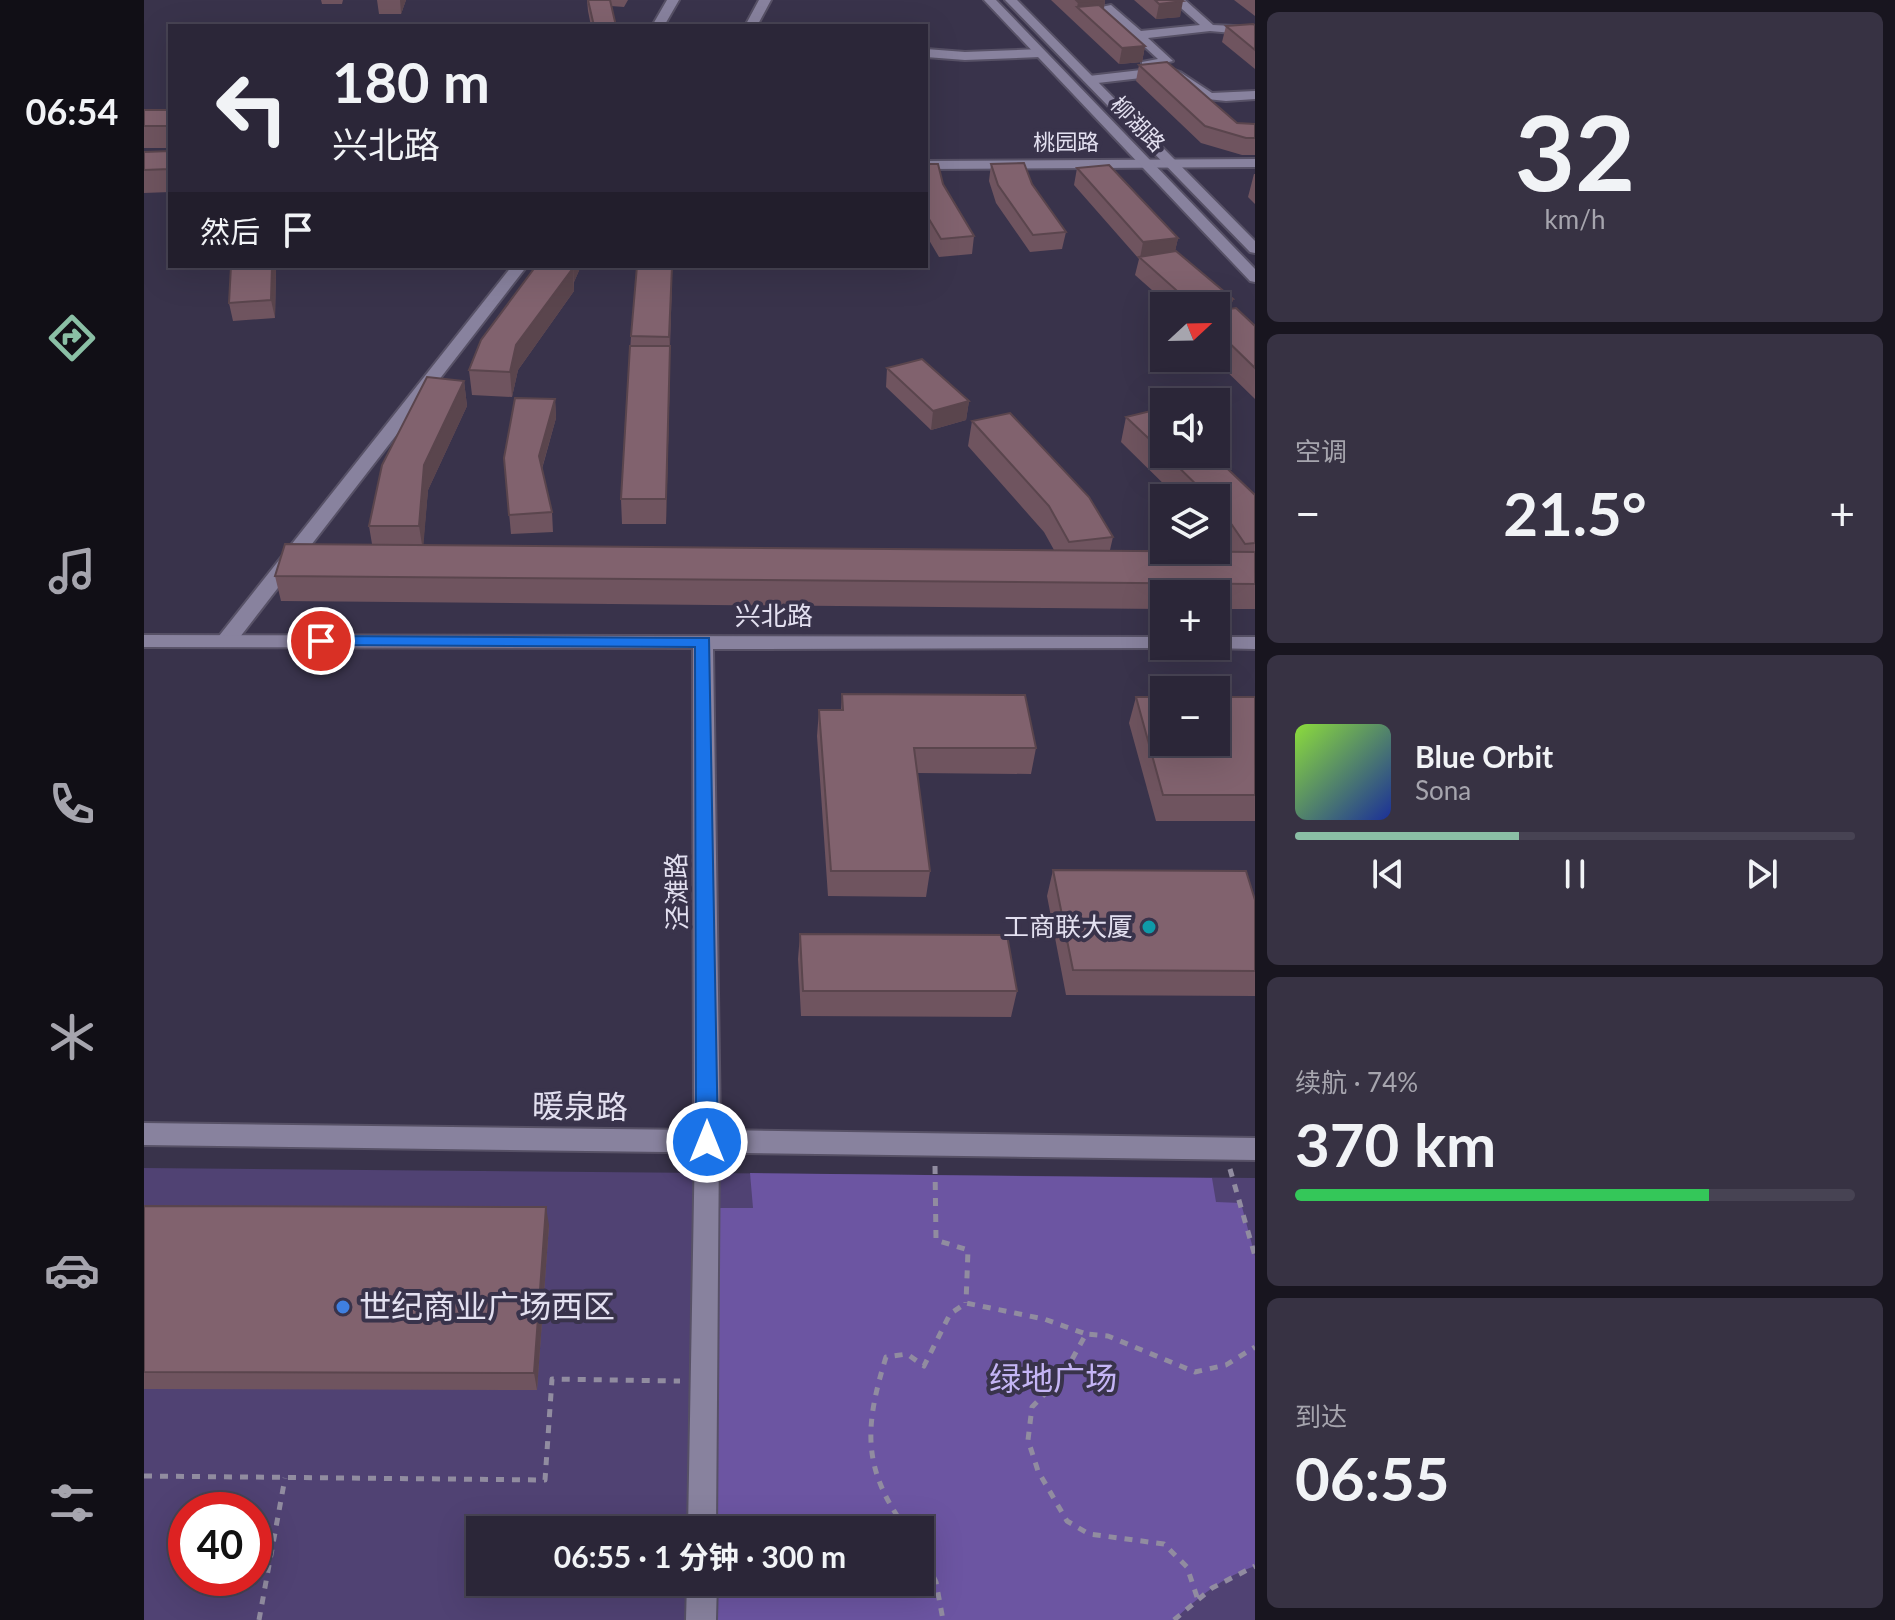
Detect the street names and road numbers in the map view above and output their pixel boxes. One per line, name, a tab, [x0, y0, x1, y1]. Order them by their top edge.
street label: 柳湖路	[1106, 91, 1171, 157]
street label: 桃园路	[1033, 128, 1099, 155]
street label: 兴北路	[735, 599, 813, 631]
street label: 泾滩路	[659, 853, 693, 931]
street label: 暖泉路	[532, 1085, 628, 1126]

